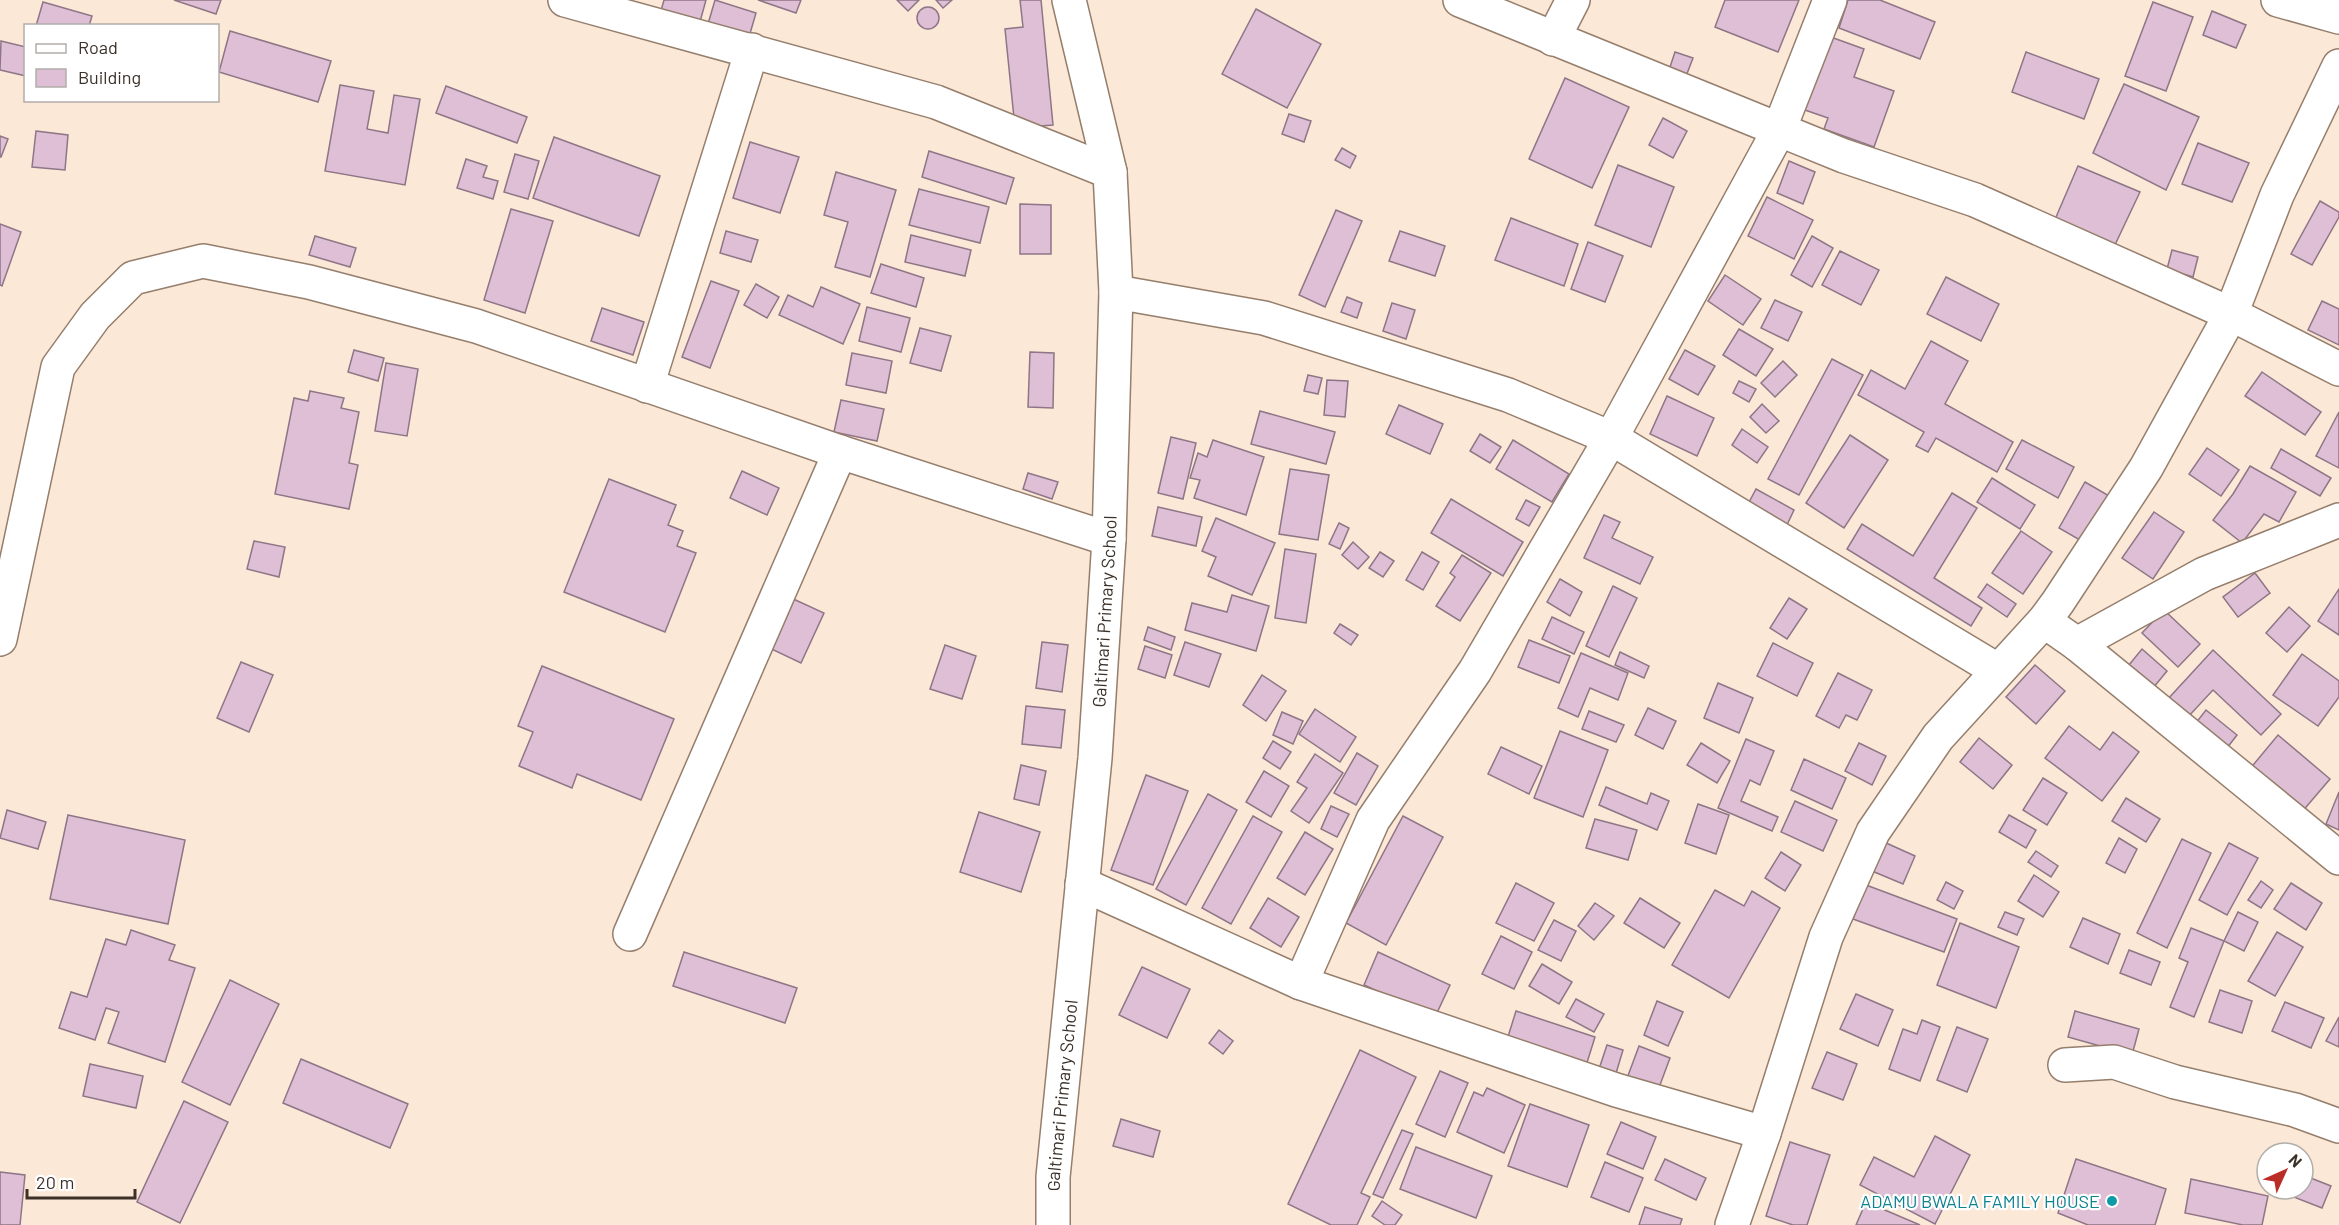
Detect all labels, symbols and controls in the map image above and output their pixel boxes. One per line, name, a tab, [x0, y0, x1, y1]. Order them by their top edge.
legend	[24, 24, 219, 102]
text: Road	[78, 36, 118, 58]
text: Building	[78, 66, 141, 88]
street label: Galtimari Primary School	[1087, 515, 1121, 708]
street label: Galtimari Primary School	[1042, 999, 1082, 1191]
north arrow	[2255, 1141, 2315, 1201]
text: N	[2285, 1150, 2306, 1171]
scale bar	[27, 1162, 135, 1200]
text: 20 m	[36, 1171, 74, 1193]
place label: ADAMU BWALA FAMILY HOUSE	[1860, 1190, 2100, 1212]
marker: ADAMU BWALA FAMILY HOUSE	[2105, 1194, 2119, 1208]

